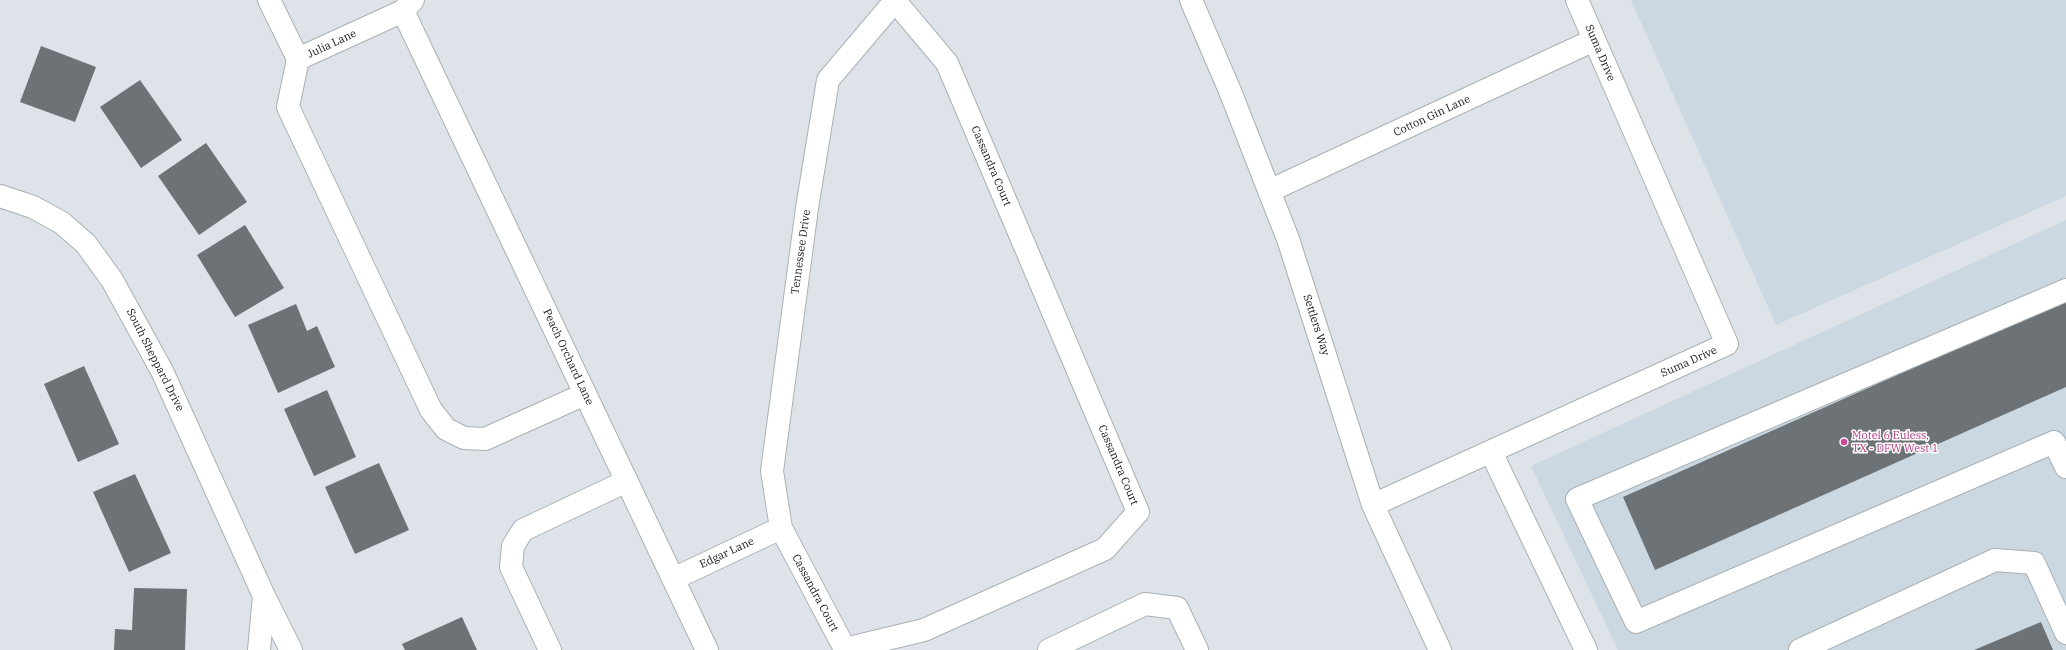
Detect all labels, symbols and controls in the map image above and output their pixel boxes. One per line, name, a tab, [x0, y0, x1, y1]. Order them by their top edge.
street label: Suma Drive	[1582, 23, 1618, 83]
street label: Julia Lane	[305, 27, 359, 61]
street label: Cotton Gin Lane	[1392, 92, 1472, 140]
street label: Cassandra Court	[968, 124, 1014, 208]
street label: Tennessee Drive	[789, 209, 813, 295]
street label: Settlers Way	[1300, 293, 1332, 357]
street label: South Sheppard Drive	[123, 306, 187, 414]
street label: Peach Orchard Lane	[540, 307, 596, 407]
street label: Suma Drive	[1659, 344, 1719, 380]
street label: Cassandra Court	[1095, 423, 1141, 507]
place label: Motel 6 Euless, TX - DFW West 1	[1852, 429, 1938, 455]
marker: Motel 6 Euless, TX - DFW West 1	[1839, 437, 1849, 447]
street label: Edgar Lane	[698, 535, 756, 571]
street label: Cassandra Court	[789, 552, 841, 634]

